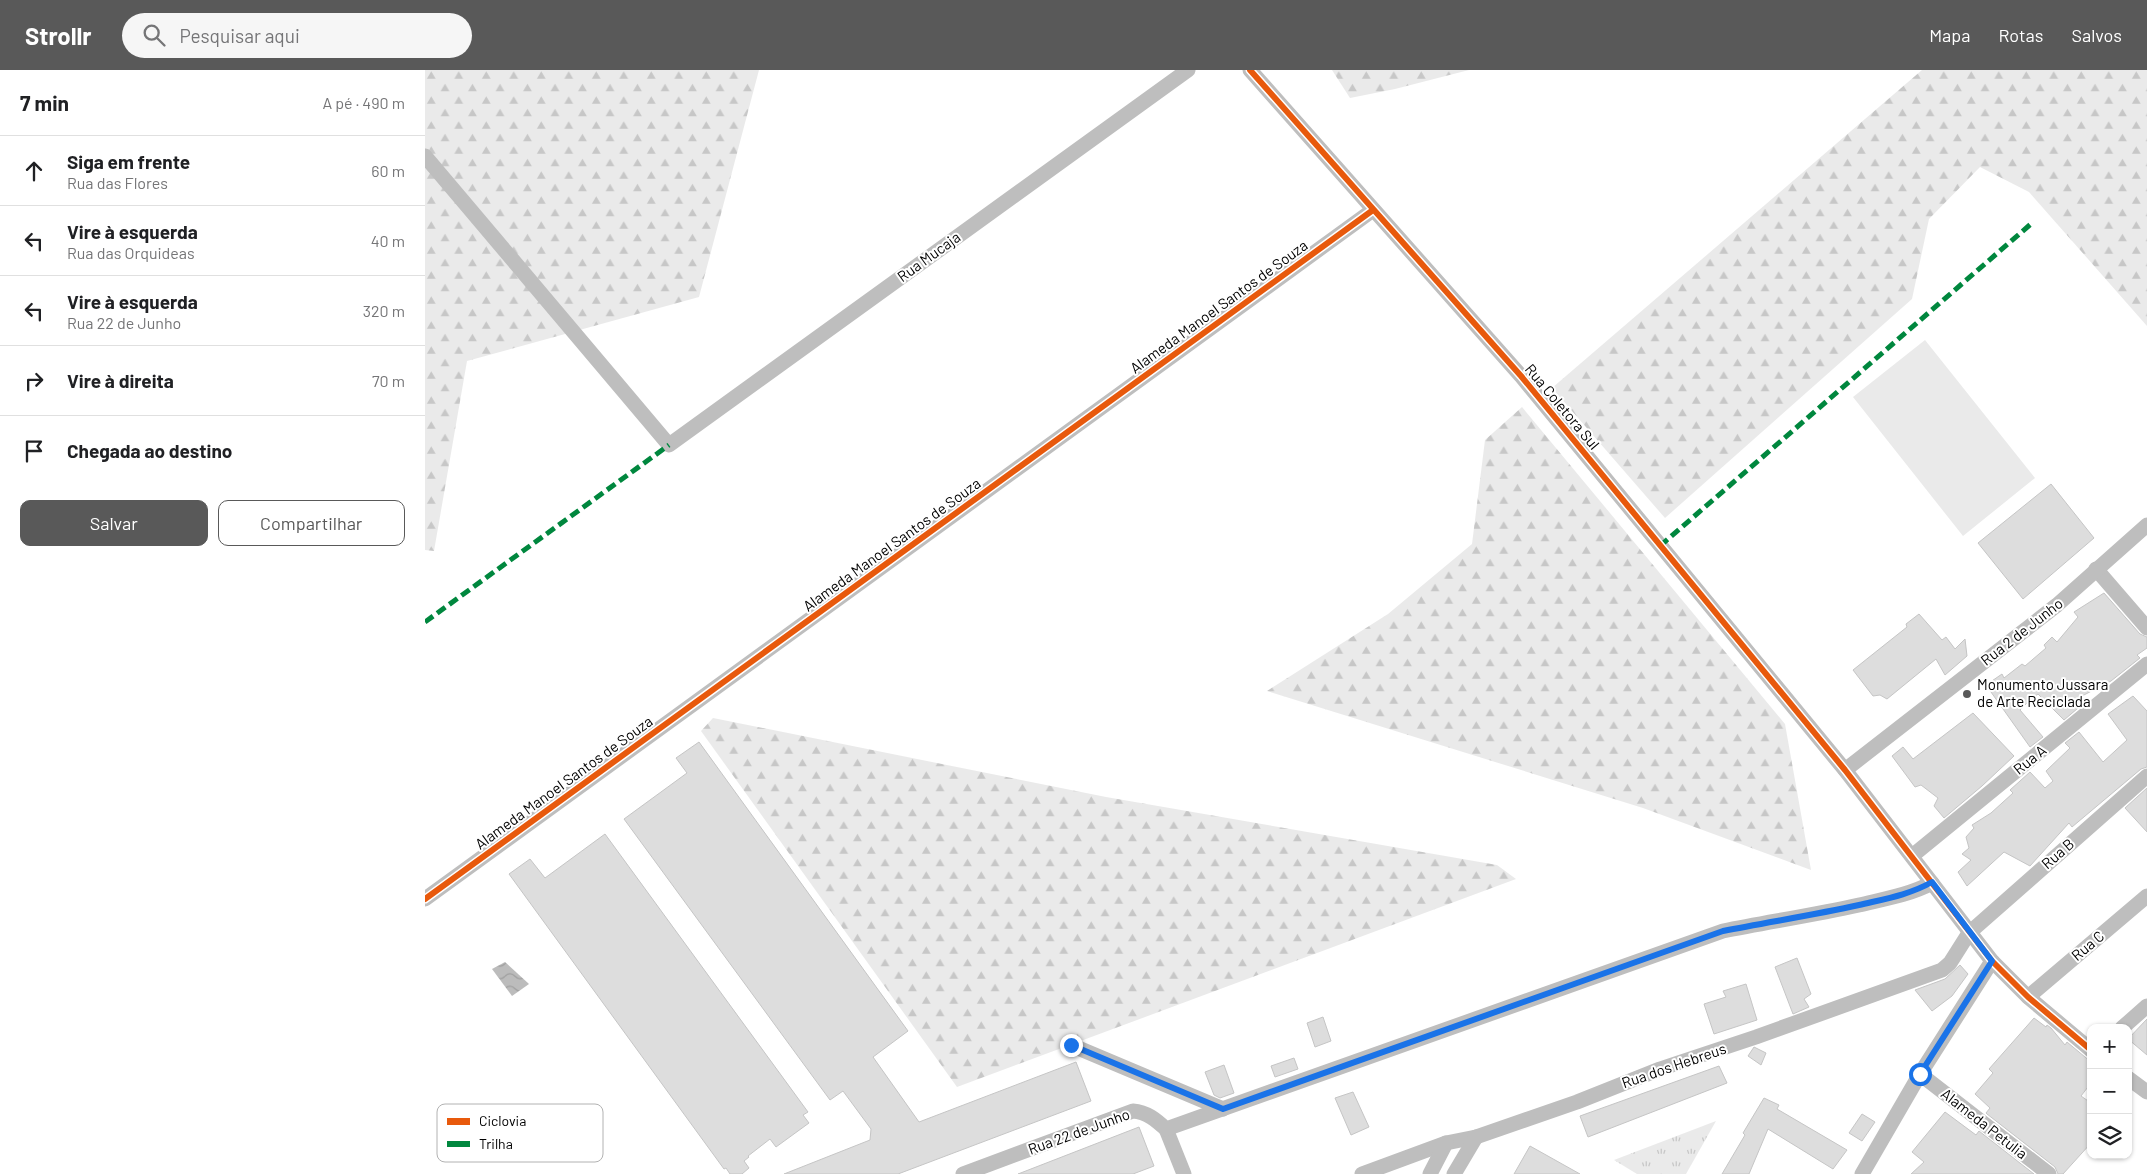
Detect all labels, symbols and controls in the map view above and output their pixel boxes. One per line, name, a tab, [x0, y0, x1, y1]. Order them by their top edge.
search box	[122, 13, 472, 58]
text: Strollr	[25, 21, 92, 50]
icon: search	[140, 21, 168, 49]
text: Pesquisar aqui	[180, 24, 300, 47]
text: Mapa	[1929, 24, 1970, 46]
text: Rotas	[1998, 24, 2043, 46]
text: Salvos	[2071, 24, 2122, 46]
text: 7 min	[20, 90, 69, 115]
text: A pé · 490 m	[322, 93, 405, 112]
text: Siga em frente	[67, 150, 190, 173]
icon: ahead	[20, 157, 48, 185]
text: 60 m	[371, 161, 405, 180]
text: Rua das Flores	[67, 173, 168, 192]
text: Vire à esquerda	[67, 220, 198, 243]
icon: left	[20, 227, 48, 255]
street label: Rua Mucaja	[893, 227, 963, 285]
text: 40 m	[371, 231, 405, 250]
street label: Alameda Manoel Santos de Souza	[1126, 236, 1311, 377]
text: Rua das Orquideas	[67, 243, 195, 262]
text: Vire à esquerda	[67, 290, 198, 313]
icon: left	[20, 297, 48, 325]
text: 320 m	[363, 301, 405, 320]
text: Rua 22 de Junho	[67, 313, 181, 332]
street label: Rua Coletora Sul	[1522, 360, 1604, 453]
icon: right	[20, 367, 48, 395]
text: Vire à direita	[67, 369, 174, 392]
text: 70 m	[372, 371, 405, 390]
icon: arrive	[20, 437, 48, 465]
text: Chegada ao destino	[67, 439, 232, 462]
street label: Alameda Manoel Santos de Souza	[799, 474, 984, 615]
button: Salvar	[20, 500, 208, 546]
button: Compartilhar	[218, 500, 405, 546]
street label: Rua 2 de Junho	[1977, 594, 2066, 669]
place label: Monumento Jussara de Arte Reciclada	[1977, 675, 2108, 710]
marker: Monumento Jussara de Arte Reciclada	[1961, 688, 1973, 700]
street label: Alameda Manoel Santos de Souza	[471, 712, 656, 853]
street label: Rua A	[2009, 741, 2049, 778]
street label: Rua B	[2037, 834, 2077, 872]
street label: Rua C	[2067, 926, 2107, 964]
map controls	[2087, 1024, 2132, 1159]
button: +	[2087, 1024, 2132, 1069]
route end	[1060, 1034, 1083, 1057]
street label: Rua dos Hebreus	[1619, 1039, 1728, 1091]
route start	[1909, 1063, 1932, 1086]
button: −	[2087, 1069, 2132, 1114]
street label: Alameda Petulia	[1938, 1084, 2031, 1162]
legend	[437, 1104, 603, 1162]
street label: Rua 22 de Junho	[1025, 1104, 1132, 1158]
text: Ciclovia	[479, 1112, 526, 1129]
button: layers	[2087, 1114, 2132, 1159]
text: Trilha	[479, 1135, 513, 1152]

